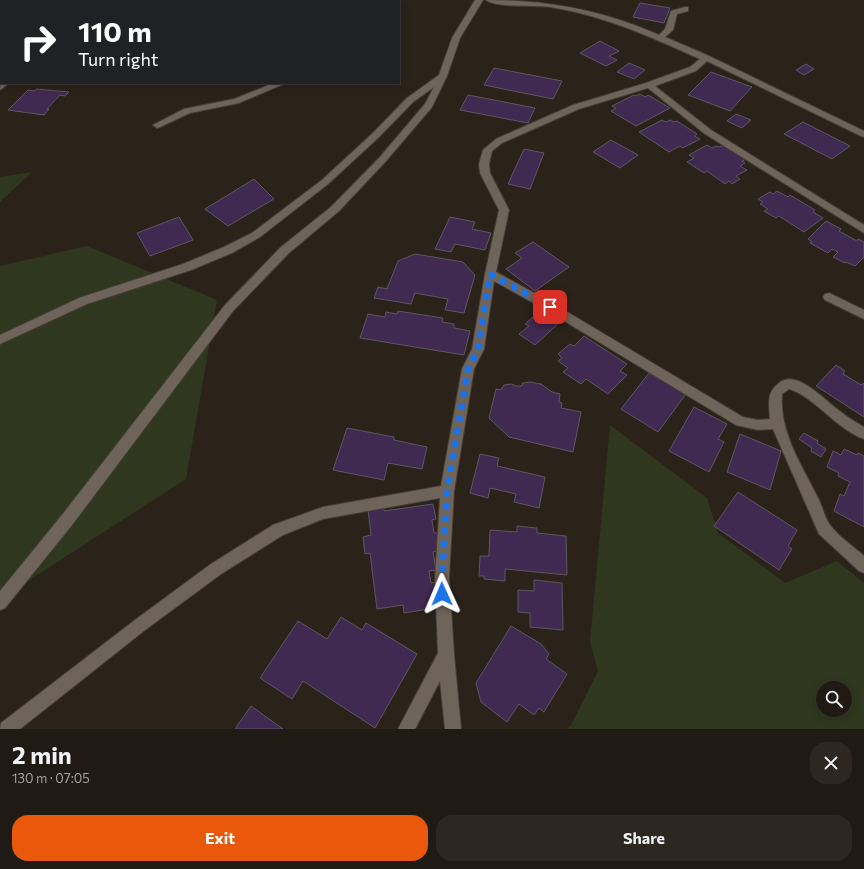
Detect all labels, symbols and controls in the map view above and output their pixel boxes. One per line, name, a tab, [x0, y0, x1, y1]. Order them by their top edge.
text: 110 m	[78, 14, 152, 48]
icon: right	[12, 16, 64, 68]
text: Turn right	[78, 48, 158, 70]
pin	[533, 290, 567, 324]
icon: arrive	[539, 296, 561, 318]
position arrow	[421, 573, 463, 615]
map controls	[816, 681, 852, 717]
button: search	[816, 681, 852, 717]
text: 2 min	[12, 740, 72, 769]
button: close	[810, 742, 852, 784]
text: 130 m · 07:05	[12, 770, 90, 786]
button: Exit	[12, 815, 428, 861]
button: Share	[436, 815, 852, 861]

